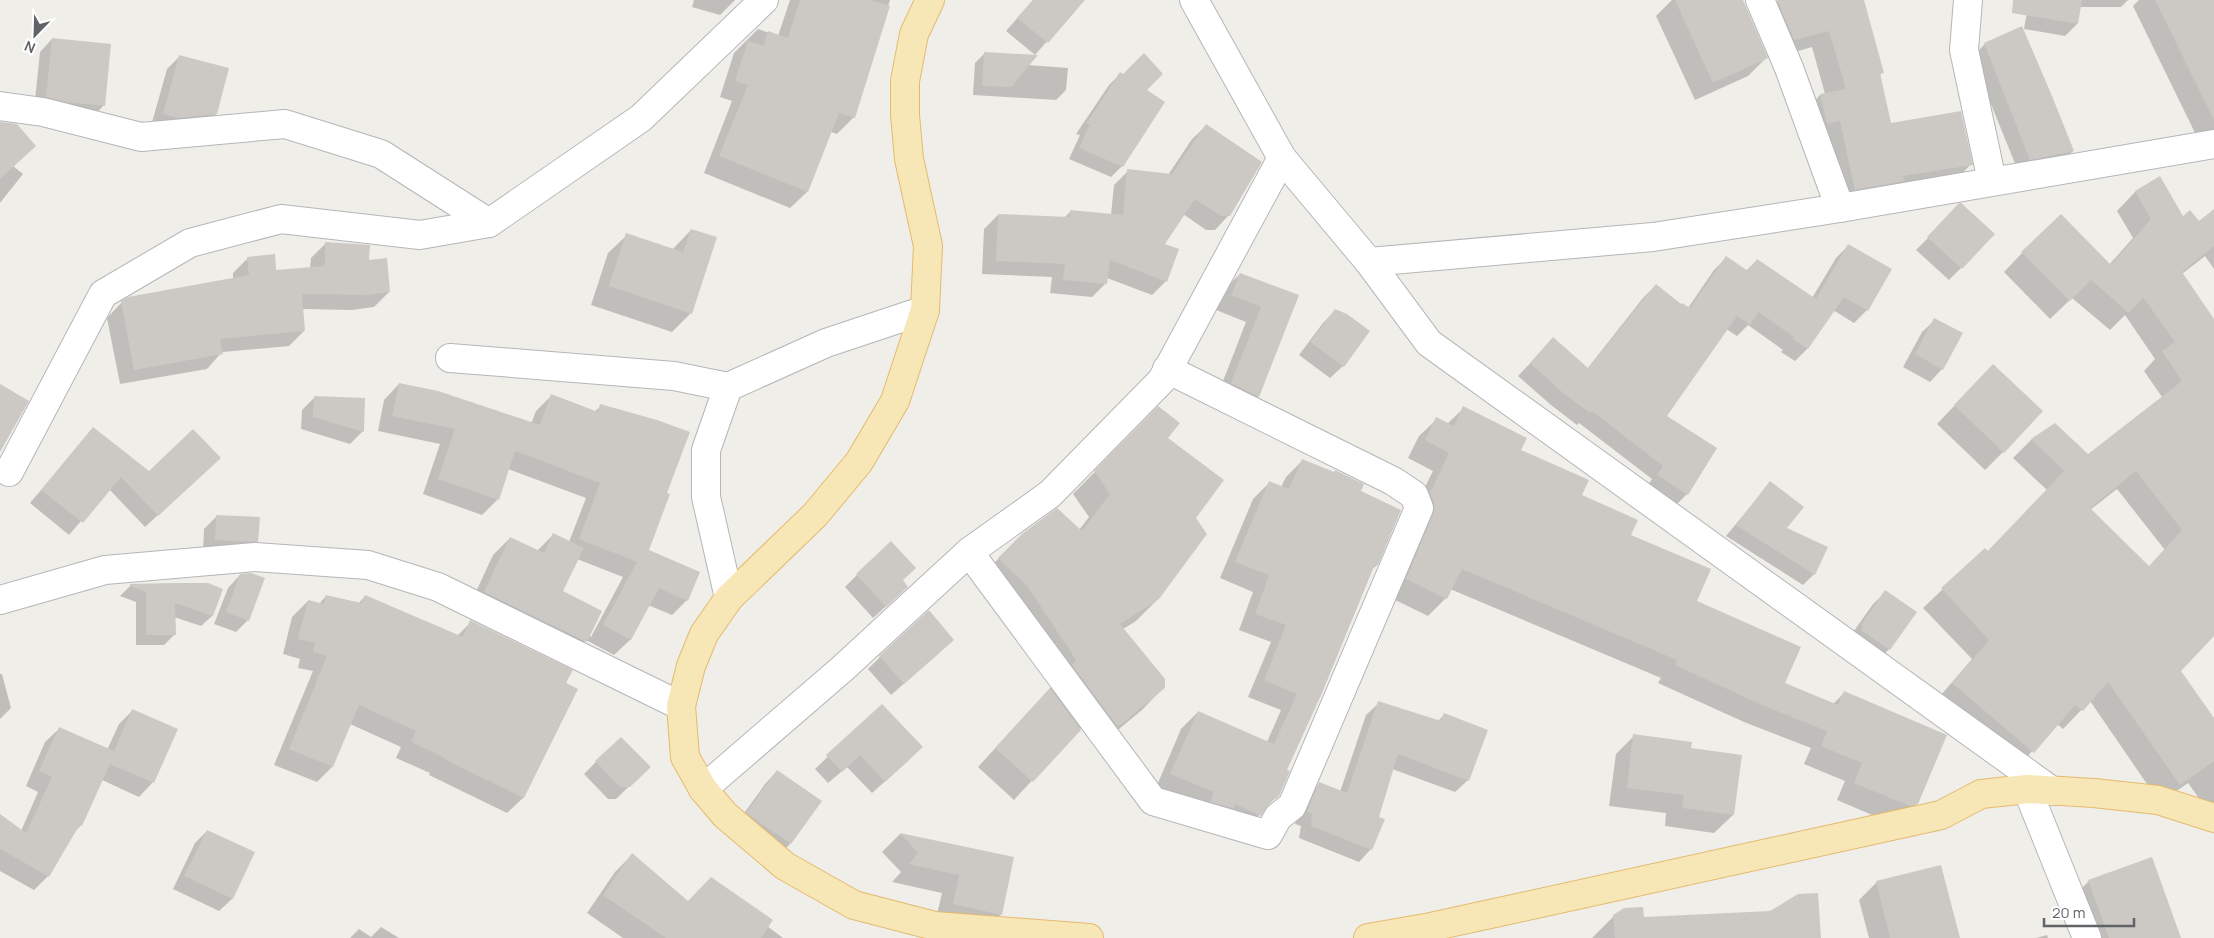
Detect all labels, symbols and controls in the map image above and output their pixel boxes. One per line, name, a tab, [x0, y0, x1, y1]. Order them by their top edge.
north arrow	[10, 10, 60, 60]
text: N	[21, 37, 38, 58]
scale bar	[2044, 896, 2134, 928]
text: 20 m	[2052, 902, 2085, 923]

